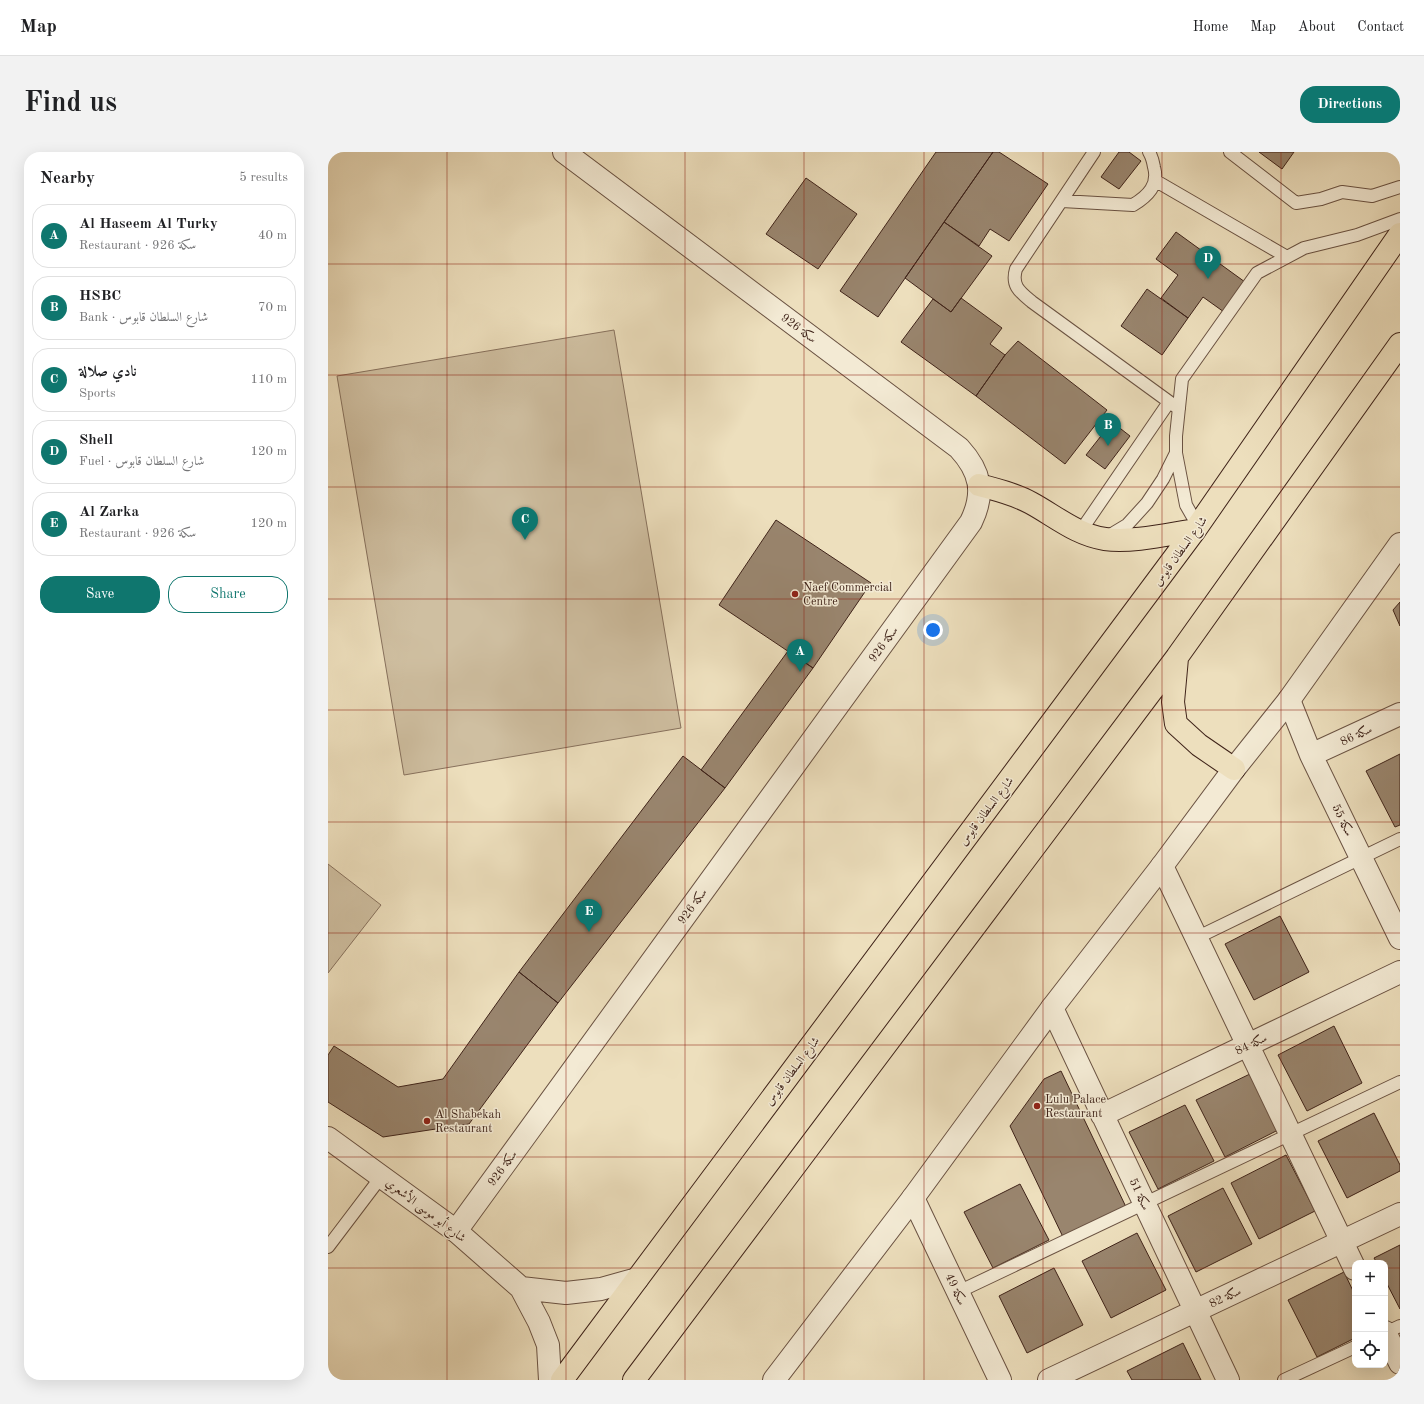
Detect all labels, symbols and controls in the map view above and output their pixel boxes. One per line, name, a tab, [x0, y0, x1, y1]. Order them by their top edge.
text: Map	[20, 18, 57, 37]
text: Home	[1193, 20, 1228, 34]
text: Map	[1250, 20, 1276, 34]
text: About	[1298, 20, 1335, 34]
text: Contact	[1357, 20, 1404, 34]
button: Directions	[1300, 86, 1400, 123]
text: Find us	[24, 90, 117, 118]
text: Nearby	[40, 170, 95, 187]
text: 5 results	[239, 171, 288, 184]
text: Al Haseem Al Turky	[79, 217, 218, 232]
text: A	[49, 229, 59, 242]
text: 40 m	[258, 229, 287, 242]
text: Restaurant · سكة 926	[79, 239, 196, 252]
pin: D	[1195, 246, 1221, 279]
text: HSBC	[79, 289, 121, 304]
text: B	[49, 301, 59, 314]
text: 70 m	[258, 301, 287, 314]
text: Bank · شارع السلطان قابوس	[79, 311, 208, 324]
street label: سكة 926	[779, 311, 819, 346]
text: نادي صلالة	[79, 365, 137, 380]
text: C	[50, 373, 58, 386]
text: 110 m	[250, 373, 287, 386]
text: Sports	[79, 387, 116, 400]
pin: B	[1095, 413, 1121, 446]
text: Shell	[79, 433, 113, 448]
text: D	[49, 445, 59, 458]
text: 120 m	[250, 445, 287, 458]
text: Fuel · شارع السلطان قابوس	[79, 455, 204, 468]
text: Al Zarka	[79, 505, 139, 520]
pin: C	[512, 507, 538, 540]
street label: شارع السلطان قابوس	[1152, 515, 1213, 591]
text: E	[50, 517, 58, 530]
text: 120 m	[250, 517, 287, 530]
text: Restaurant · سكة 926	[79, 527, 196, 540]
button: Save	[40, 576, 160, 613]
button: Share	[168, 576, 288, 613]
place label: Naef Commercial Centre	[803, 582, 892, 608]
marker: Naef Commercial Centre	[790, 589, 800, 599]
your location	[923, 620, 943, 640]
street label: سكة 926	[866, 624, 901, 665]
pin: A	[787, 639, 813, 672]
street label: سكة 86	[1338, 722, 1374, 748]
street label: شارع السلطان قابوس	[957, 775, 1020, 850]
street label: سكة 55	[1329, 802, 1356, 838]
street label: سكة 926	[675, 886, 710, 927]
pin: E	[576, 899, 602, 932]
street label: سكة 84	[1233, 1031, 1269, 1058]
street label: شارع السلطان قابوس	[763, 1035, 826, 1110]
place label: Lulu Palace Restaurant	[1045, 1094, 1106, 1120]
marker: Lulu Palace Restaurant	[1032, 1101, 1042, 1111]
place label: Al Shabekah Restaurant	[435, 1109, 501, 1135]
marker: Al Shabekah Restaurant	[422, 1116, 432, 1126]
street label: سكة 926	[485, 1148, 520, 1189]
street label: شارع أبو موسى الأشعري	[381, 1174, 470, 1248]
street label: سكة 51	[1127, 1176, 1153, 1212]
map controls	[1352, 1260, 1388, 1368]
button: +	[1352, 1260, 1388, 1296]
street label: سكة 49	[943, 1271, 969, 1307]
street label: سكة 82	[1207, 1284, 1243, 1310]
button: −	[1352, 1296, 1388, 1332]
button: locate	[1352, 1332, 1388, 1368]

